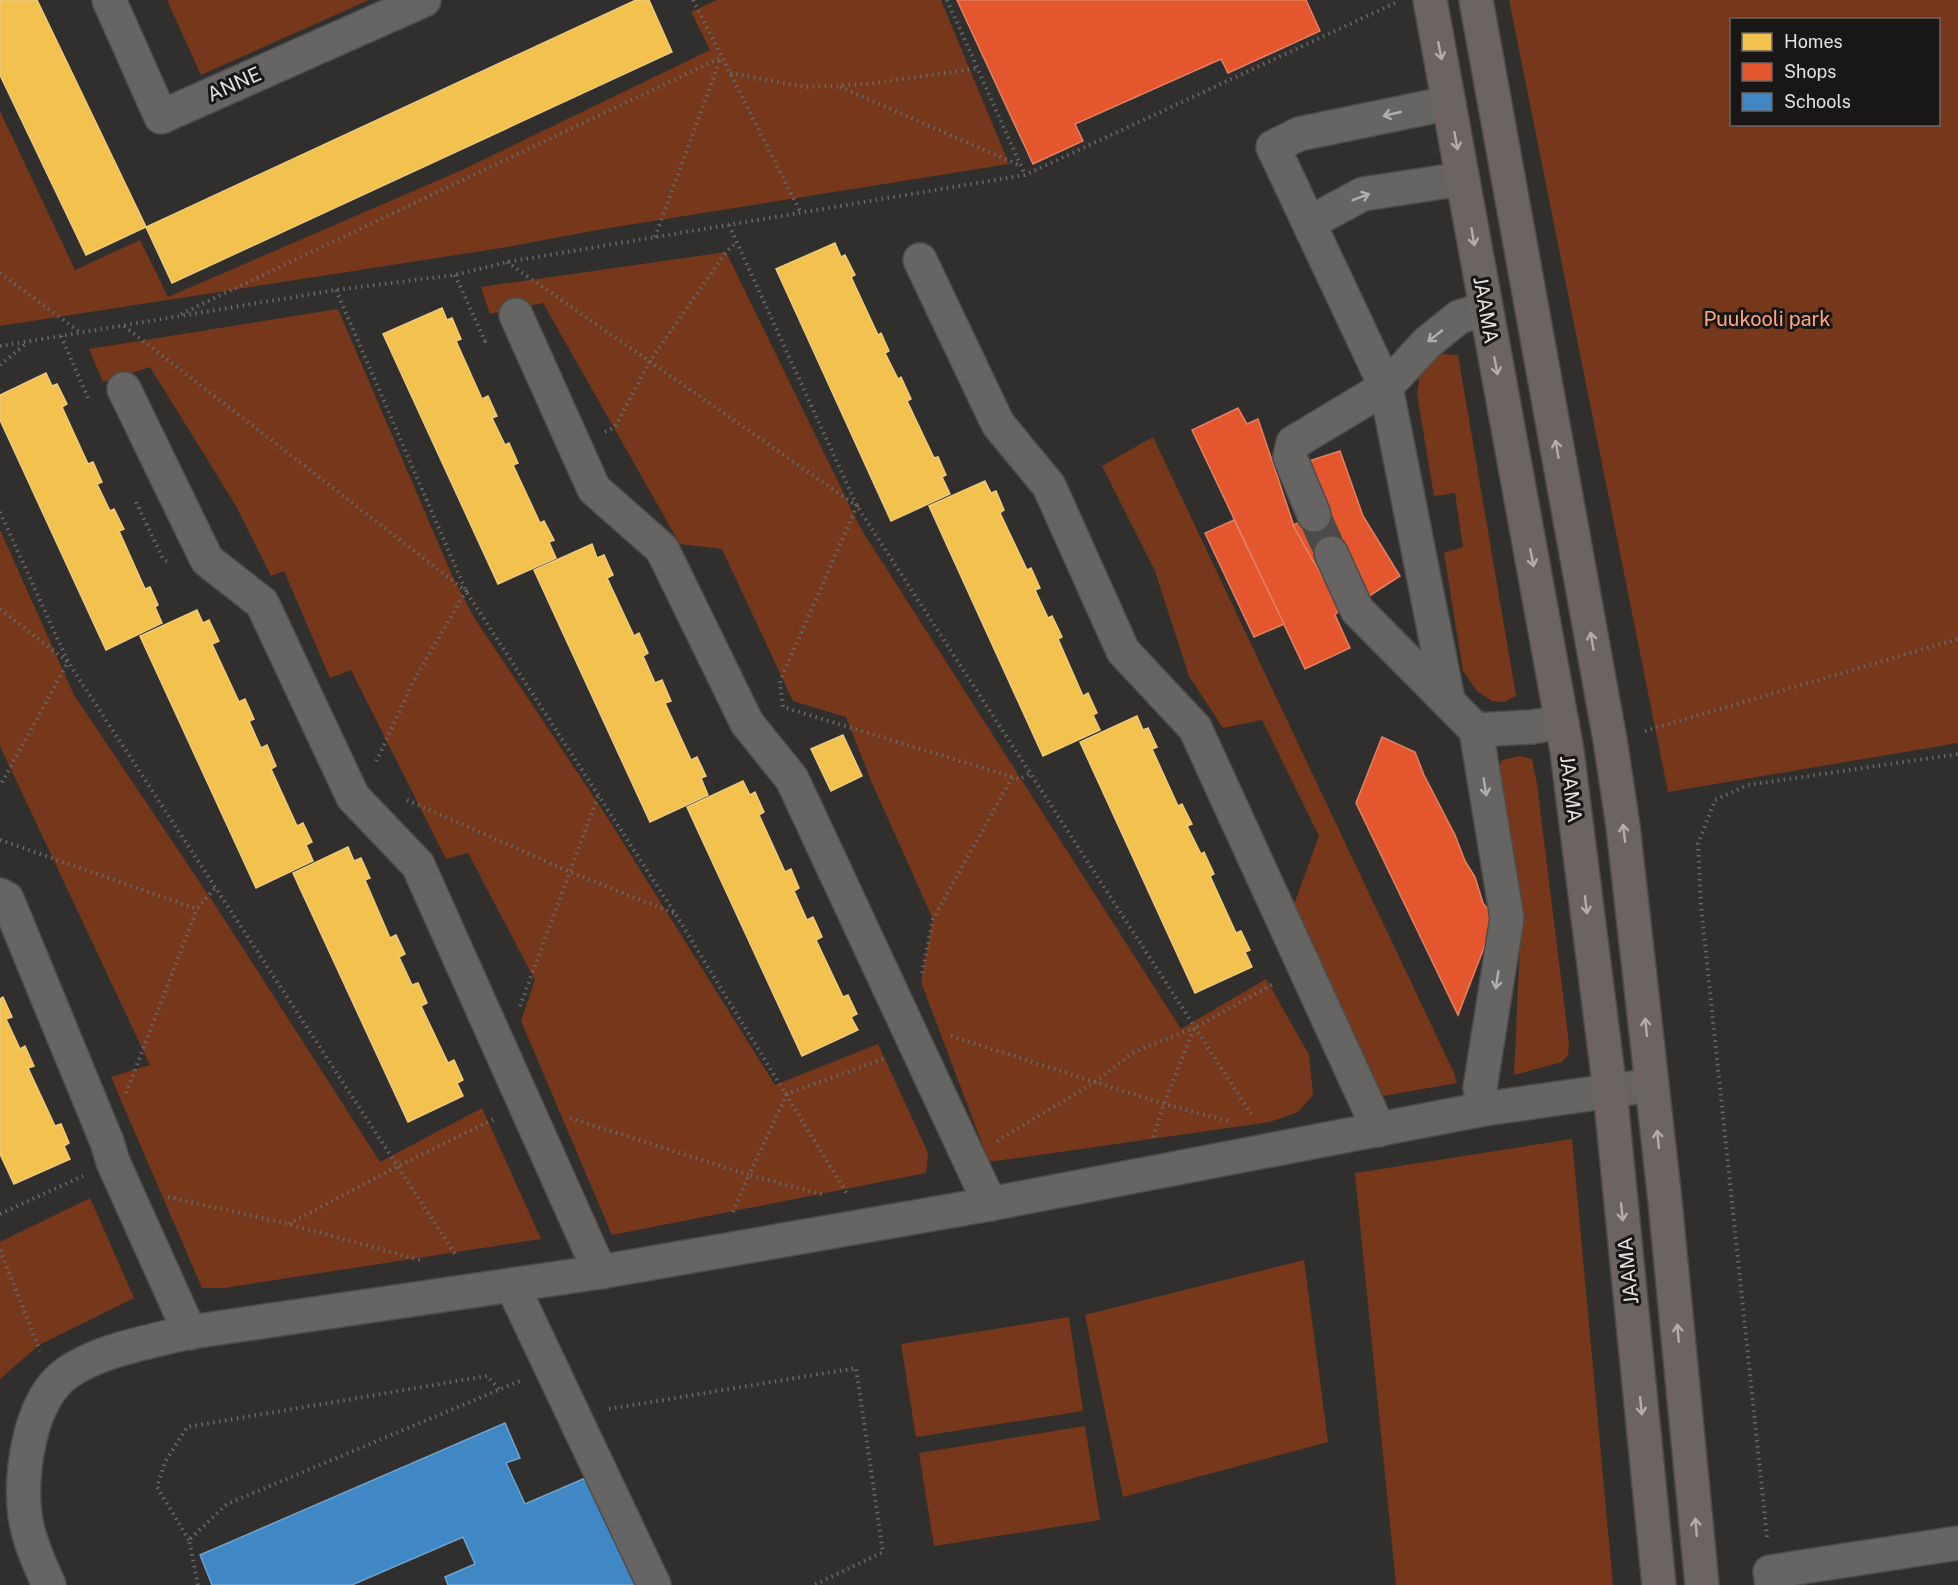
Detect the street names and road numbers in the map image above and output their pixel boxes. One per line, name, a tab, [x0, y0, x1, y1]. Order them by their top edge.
street label: ANNE	[203, 61, 265, 107]
street label: JAAMA	[1468, 275, 1504, 345]
street label: JAAMA	[1555, 754, 1587, 824]
street label: JAAMA	[1613, 1236, 1643, 1306]

